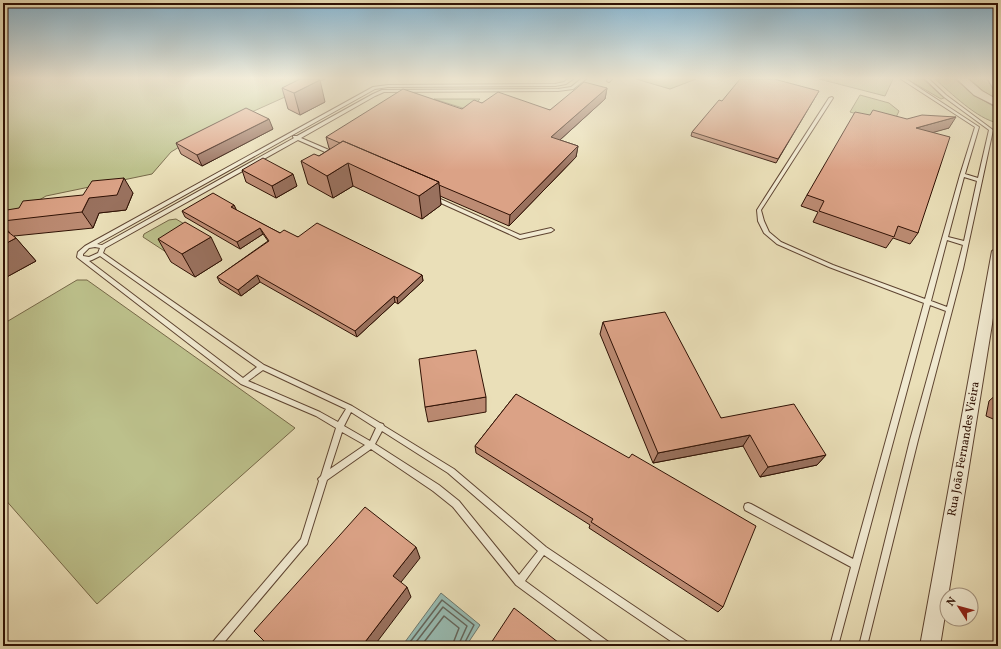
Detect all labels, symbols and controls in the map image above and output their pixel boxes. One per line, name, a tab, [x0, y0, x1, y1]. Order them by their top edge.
street label: Rua João Fernandes Vieira	[944, 380, 984, 518]
north arrow	[939, 587, 979, 627]
text: N	[944, 594, 961, 610]

